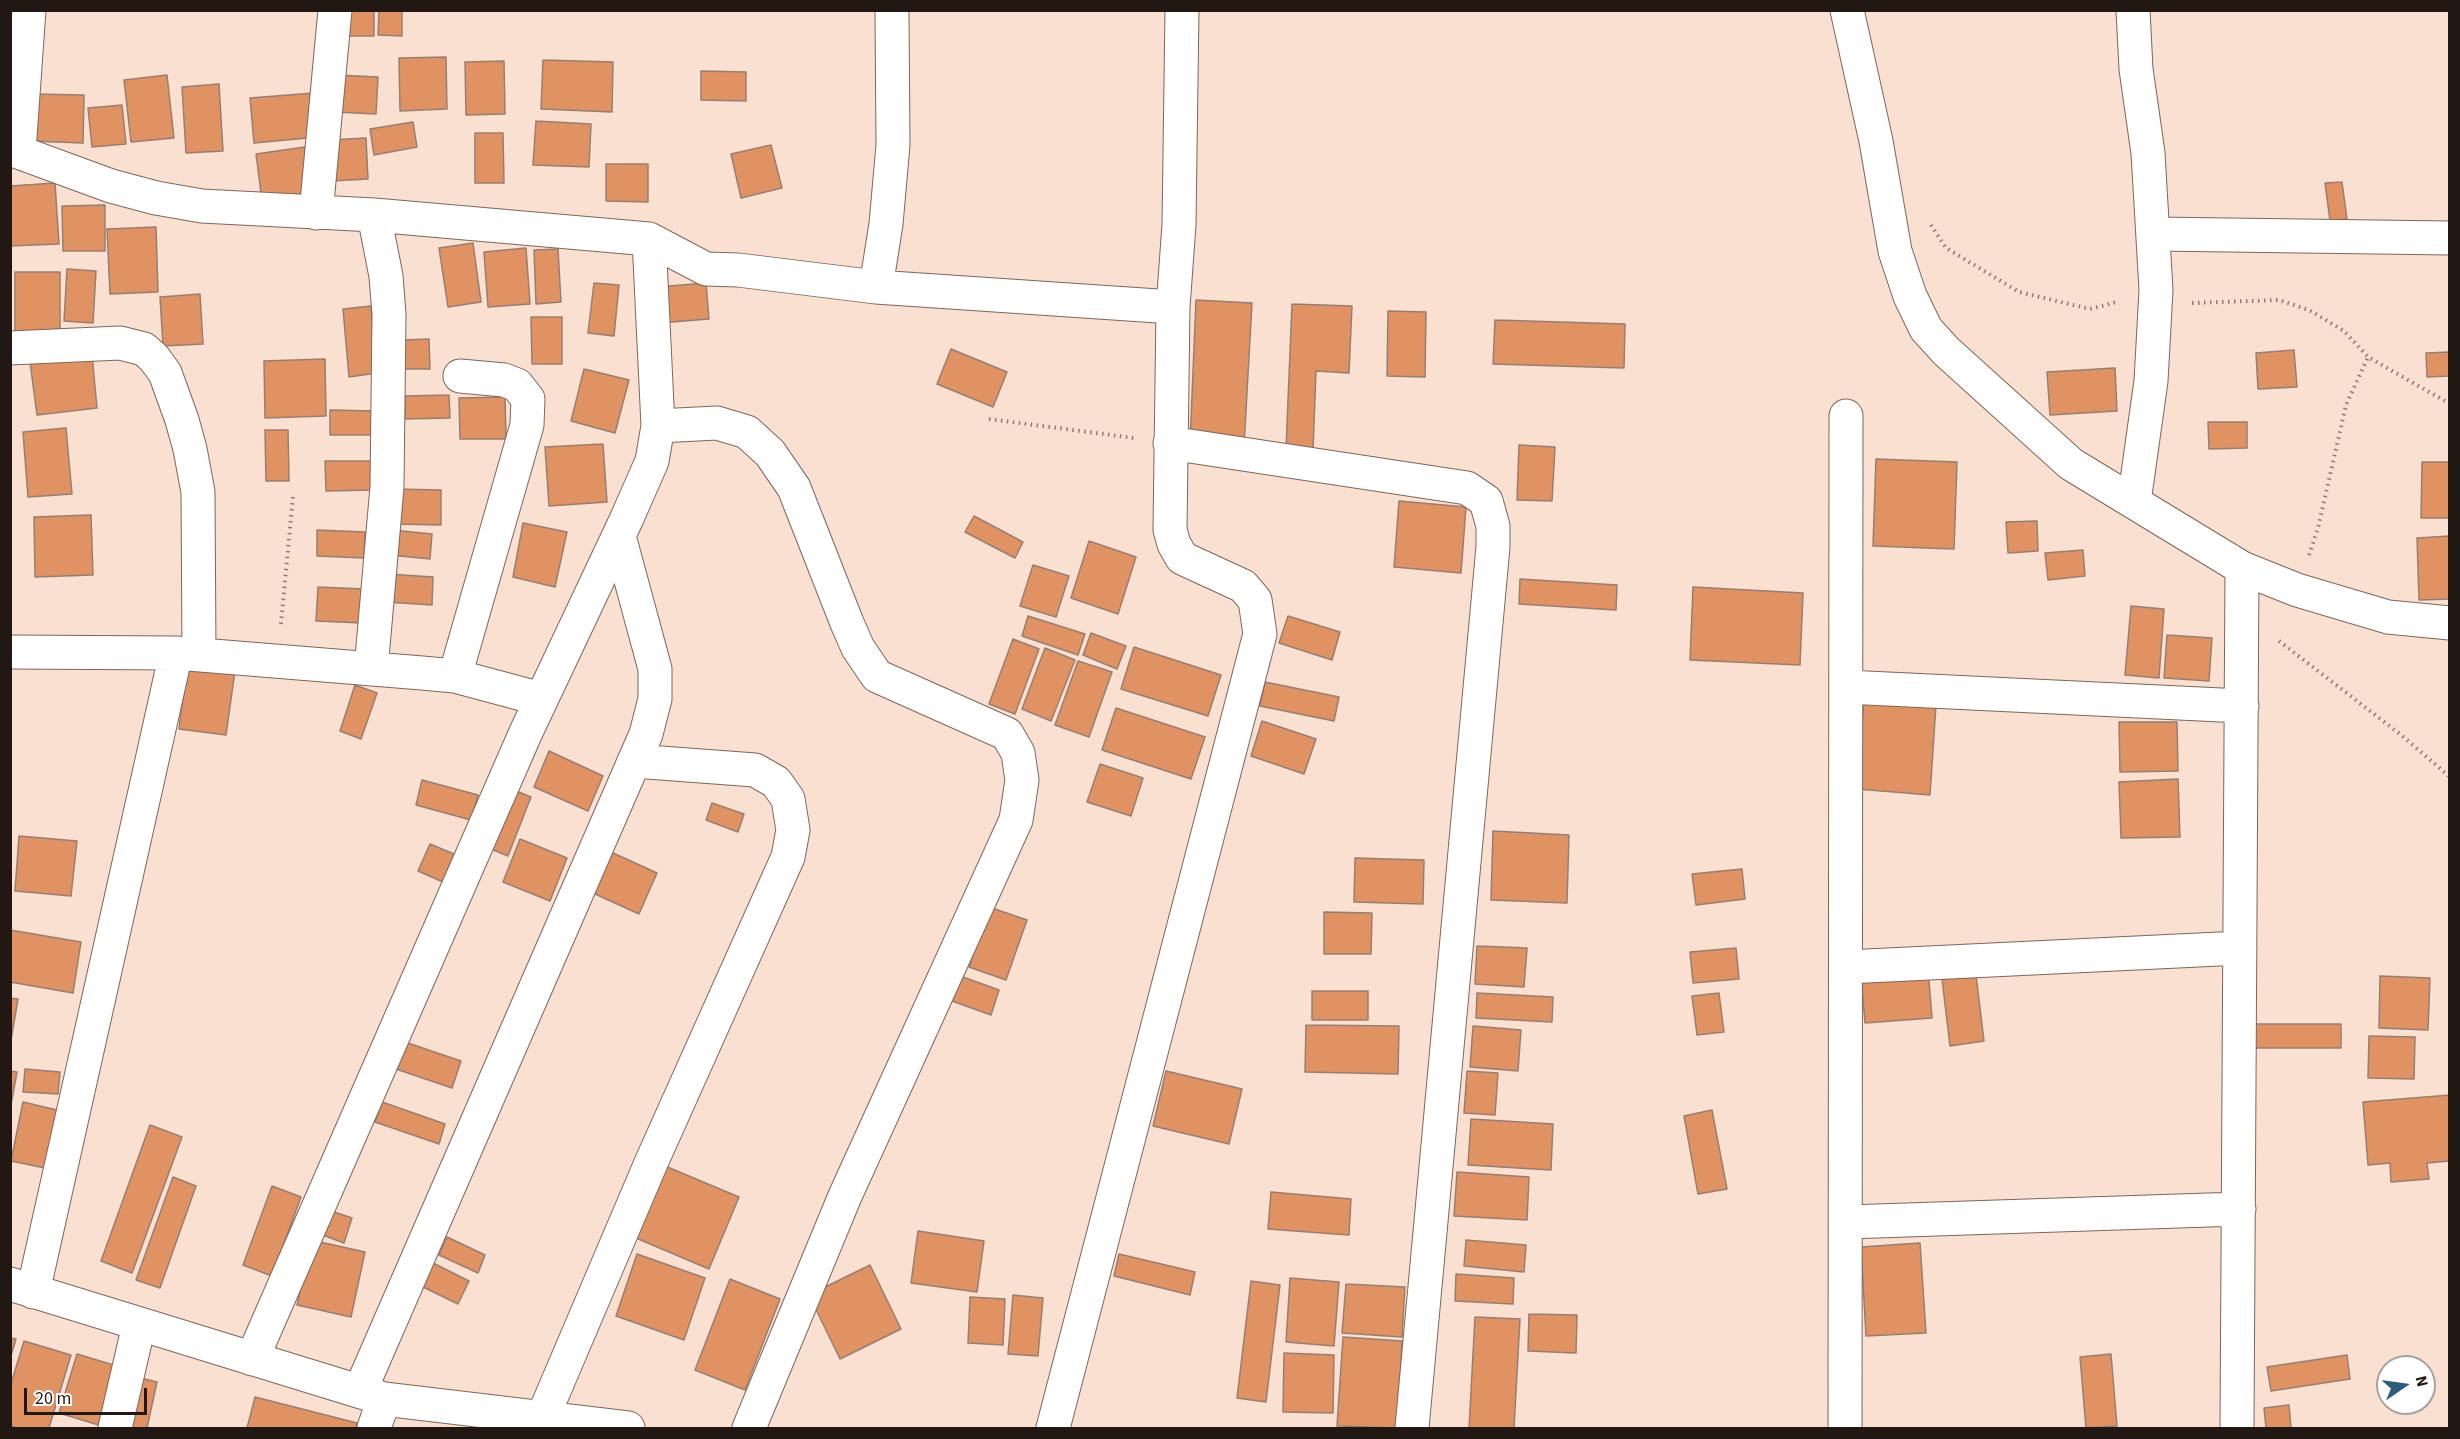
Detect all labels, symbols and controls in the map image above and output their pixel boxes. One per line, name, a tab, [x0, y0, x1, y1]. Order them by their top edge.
north arrow	[2376, 1355, 2436, 1415]
text: N	[2410, 1374, 2434, 1389]
scale bar	[27, 1376, 150, 1414]
text: 20 m	[35, 1386, 71, 1411]

